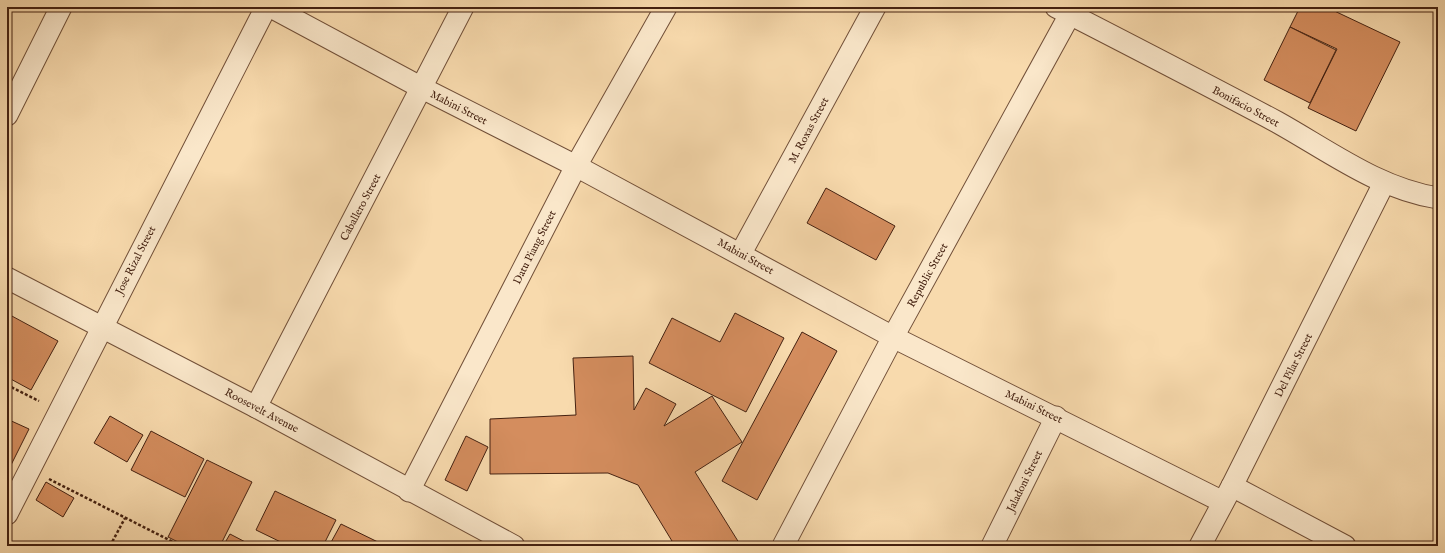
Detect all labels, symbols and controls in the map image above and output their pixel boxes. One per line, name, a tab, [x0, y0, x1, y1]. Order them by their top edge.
street label: Bonifacio Street	[1210, 83, 1282, 131]
street label: Mabini Street	[428, 87, 490, 128]
street label: M. Roxas Street	[786, 95, 832, 166]
street label: Caballero Street	[337, 171, 385, 243]
street label: Datu Piang Street	[510, 208, 560, 287]
street label: Jose Rizal Street	[112, 224, 159, 299]
street label: Mabini Street	[715, 236, 776, 278]
street label: Republic Street	[904, 241, 951, 310]
street label: Del Pilar Street	[1272, 331, 1316, 400]
street label: Roosevelt Avenue	[222, 386, 301, 436]
street label: Mabini Street	[1002, 387, 1065, 427]
street label: Jaladoni Street	[1003, 448, 1046, 516]

